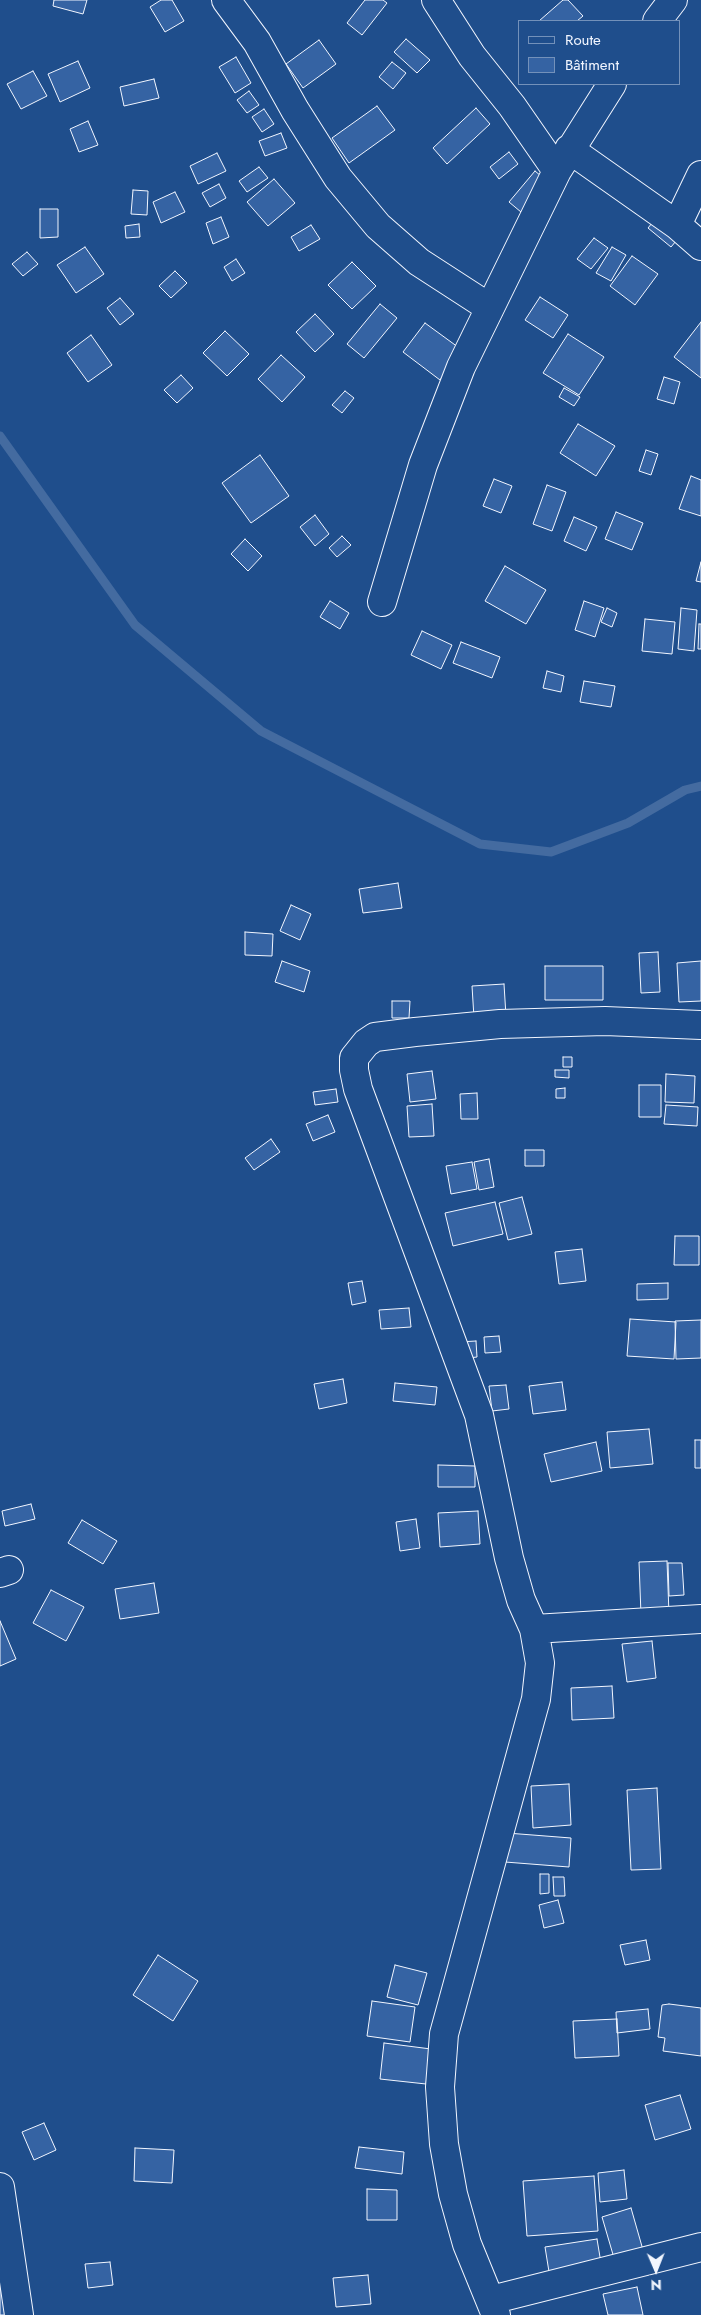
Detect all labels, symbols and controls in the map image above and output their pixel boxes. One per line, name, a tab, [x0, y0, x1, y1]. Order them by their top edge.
legend	[518, 20, 681, 85]
text: Route	[565, 29, 601, 51]
text: Bâtiment	[565, 54, 619, 76]
north arrow	[631, 2245, 681, 2295]
text: N	[651, 2275, 662, 2295]

